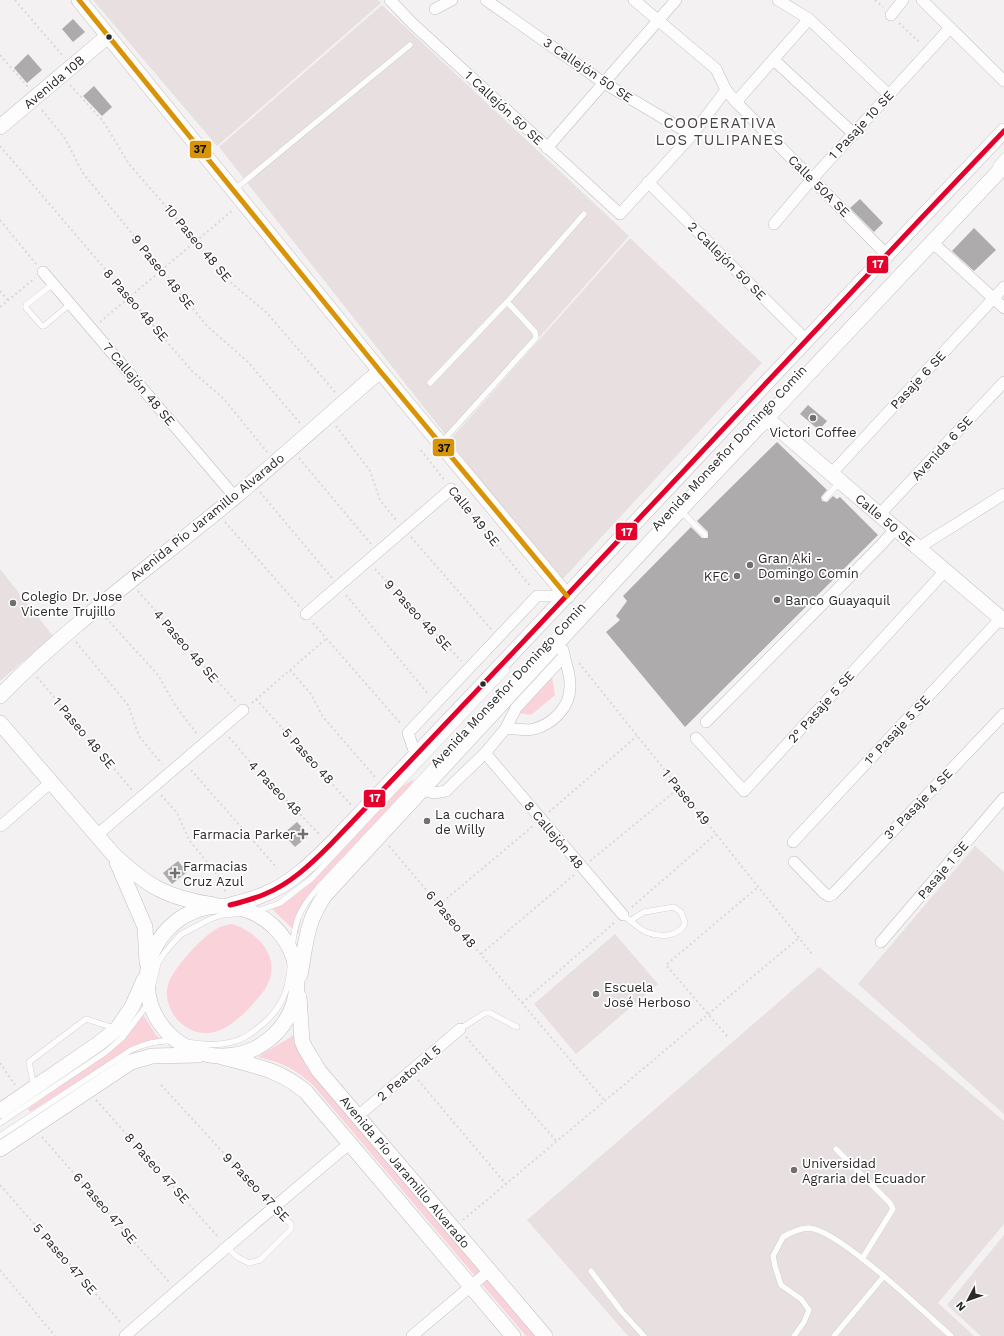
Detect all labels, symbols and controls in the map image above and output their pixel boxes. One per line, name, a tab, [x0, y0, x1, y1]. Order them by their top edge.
unlabelled marker	[104, 32, 114, 42]
street label: 3 Callejón 50 SE	[541, 35, 635, 105]
street label: Avenida 10B	[20, 52, 88, 112]
street label: 1 Callejón 50 SE	[462, 68, 546, 148]
street label: 1 Pasaje 10 SE	[825, 88, 897, 162]
district label: COOPERATIVA LOS TULIPANES	[656, 114, 784, 149]
line badge: 37	[189, 140, 212, 159]
text: 37	[194, 143, 207, 156]
street label: Calle 50A SE	[785, 152, 853, 220]
street label: 10 Paseo 48 SE	[161, 201, 235, 285]
street label: 2 Callejón 50 SE	[685, 219, 769, 303]
street label: 9 Paseo 48 SE	[128, 232, 198, 312]
line badge: 17	[866, 255, 889, 274]
text: 17	[872, 258, 884, 271]
street label: 8 Paseo 48 SE	[100, 266, 172, 344]
street label: 7 Callejón 48 SE	[100, 339, 178, 429]
street label: Pasaje 6 SE	[887, 348, 949, 412]
street label: Avenida Monseñor Domingo Comin	[648, 362, 810, 534]
marker: Victori Coffee	[808, 413, 818, 423]
street label: Avenida 6 SE	[908, 413, 976, 483]
place label: Victori Coffee	[769, 425, 857, 440]
line badge: 37	[432, 438, 455, 457]
text: 37	[438, 442, 451, 455]
street label: Avenida Pío Jaramillo Alvarado	[127, 450, 287, 584]
street label: Calle 49 SE	[445, 483, 503, 549]
street label: Calle 50 SE	[852, 491, 918, 549]
line badge: 17	[615, 522, 638, 541]
text: 17	[621, 526, 633, 539]
place label: Gran Aki - Domingo Comín	[758, 551, 859, 581]
marker: Gran Aki - Domingo Comín	[745, 560, 755, 570]
place label: KFC	[704, 569, 729, 584]
marker: KFC	[732, 571, 742, 581]
street label: 9 Paseo 48 SE	[381, 576, 455, 654]
place label: Colegio Dr. Jose Vicente Trujillo	[21, 589, 122, 619]
place label: Banco Guayaquil	[785, 593, 890, 608]
marker: Banco Guayaquil	[772, 595, 782, 605]
marker: Colegio Dr. Jose Vicente Trujillo	[8, 598, 18, 608]
street label: Avenida Monseñor Domingo Comin	[427, 599, 589, 771]
street label: 4 Paseo 48 SE	[150, 607, 222, 685]
street label: 2° Pasaje 5 SE	[785, 668, 857, 746]
unlabelled marker	[478, 679, 488, 689]
street label: 1° Pasaje 5 SE	[861, 692, 933, 768]
street label: 1 Paseo 48 SE	[50, 694, 118, 772]
street label: 5 Paseo 48	[279, 725, 337, 787]
street label: 4 Paseo 48	[245, 758, 305, 818]
street label: 1 Paseo 49	[659, 766, 713, 828]
street label: 3° Pasaje 4 SE	[881, 766, 955, 842]
line badge: 17	[363, 789, 386, 808]
text: 17	[369, 792, 381, 805]
street label: 8 Callejón 48	[521, 798, 587, 872]
place label: La cuchara de Willy	[435, 807, 505, 837]
marker: La cuchara de Willy	[422, 816, 432, 826]
place label: Farmacia Parker	[193, 827, 295, 842]
marker: Farmacia Parker	[298, 829, 308, 839]
street label: Pasaje 1 SE	[915, 838, 971, 902]
place label: Farmacias Cruz Azul	[183, 859, 248, 889]
marker: Farmacias Cruz Azul	[170, 868, 180, 878]
street label: 6 Paseo 48	[423, 887, 479, 951]
place label: Escuela José Herboso	[604, 980, 691, 1010]
marker: Escuela José Herboso	[591, 989, 601, 999]
street label: 2 Peatonal 5	[374, 1042, 444, 1104]
street label: Avenida Pío Jaramillo Alvarado	[337, 1093, 473, 1251]
street label: 8 Paseo 47 SE	[121, 1130, 193, 1206]
street label: 9 Paseo 47 SE	[219, 1150, 293, 1224]
place label: Universidad Agraria del Ecuador	[802, 1156, 926, 1186]
marker: Universidad Agraria del Ecuador	[789, 1165, 799, 1175]
street label: 6 Paseo 47 SE	[70, 1169, 140, 1247]
street label: 5 Paseo 47 SE	[30, 1220, 100, 1298]
north arrow	[948, 1280, 988, 1320]
text: N	[953, 1299, 968, 1314]

